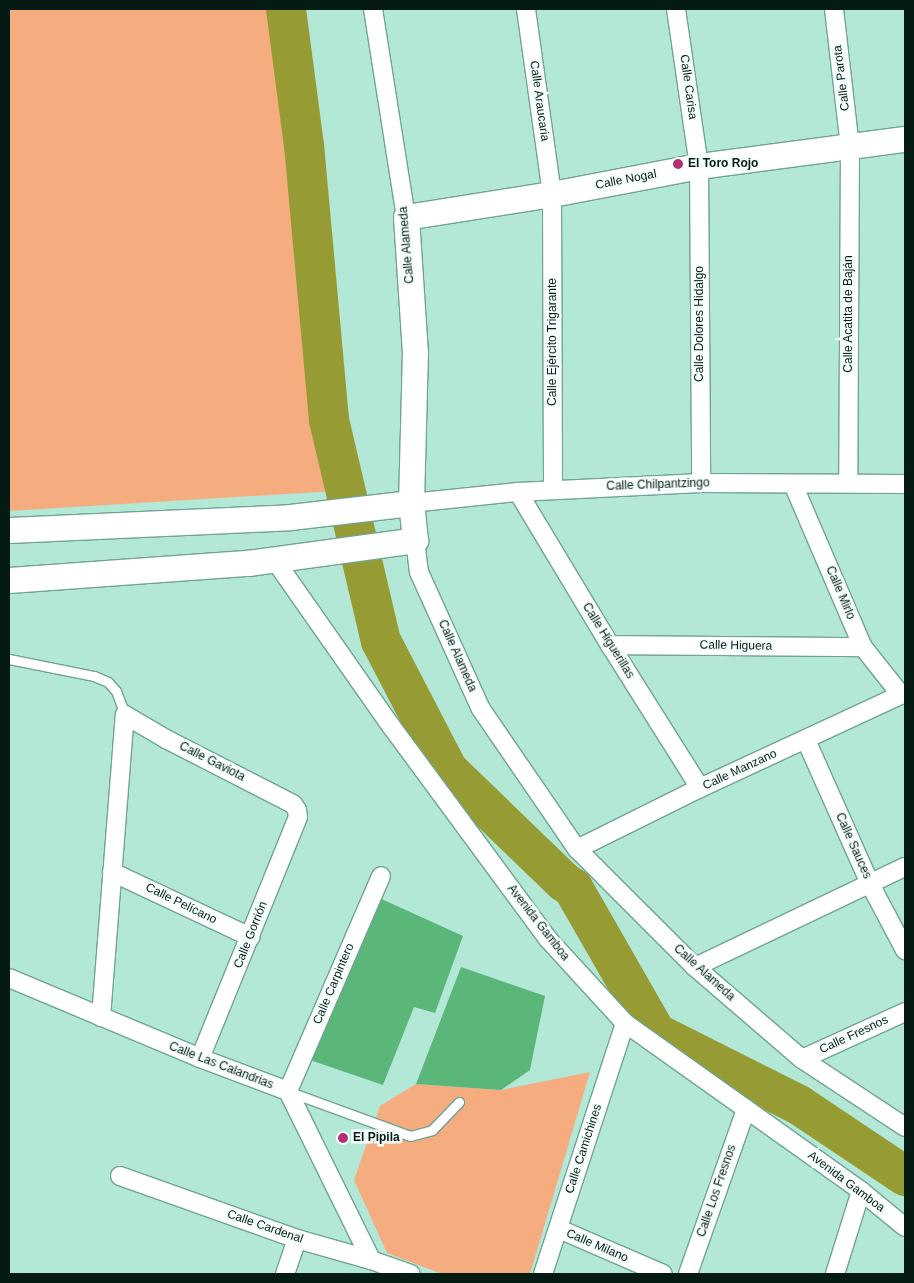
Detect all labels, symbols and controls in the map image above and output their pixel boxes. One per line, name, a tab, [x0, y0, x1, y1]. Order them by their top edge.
street label: Calle Parota	[831, 44, 853, 112]
street label: Calle Carisa	[676, 54, 700, 120]
street label: Calle Araucaria	[526, 59, 552, 143]
place label: El Toro Rojo	[688, 157, 758, 171]
marker: El Toro Rojo	[672, 158, 684, 170]
street label: Calle Nogal	[594, 167, 658, 193]
street label: Calle Alameda	[396, 206, 418, 284]
street label: Calle Acatita de Baján	[842, 255, 856, 373]
street label: Calle Dolores Hidalgo	[693, 266, 707, 382]
street label: Calle Ejército Trigarante	[546, 278, 560, 406]
street label: Calle Chilpantzingo	[606, 476, 710, 494]
street label: Calle Mirlo	[822, 564, 858, 622]
street label: Calle Higuerillas	[579, 600, 637, 682]
street label: Calle Alameda	[435, 617, 479, 695]
street label: Calle Higuera	[700, 638, 772, 654]
street label: Calle Gaviota	[177, 739, 247, 785]
street label: Calle Manzano	[701, 747, 779, 793]
street label: Calle Sauces	[832, 811, 874, 881]
street label: Calle Pelícano	[143, 881, 219, 927]
street label: Avenida Gamboa	[504, 882, 572, 964]
street label: Calle Gorrión	[231, 900, 271, 970]
street label: Calle Carpintero	[310, 941, 358, 1027]
street label: Calle Alameda	[670, 942, 738, 1004]
street label: Calle Fresnos	[817, 1013, 891, 1057]
street label: Calle Las Calandrias	[167, 1039, 275, 1093]
street label: Calle Camichines	[563, 1102, 605, 1196]
place label: El Pipila	[353, 1131, 400, 1145]
marker: El Pipila	[337, 1132, 349, 1144]
street label: Calle Los Fresnos	[694, 1143, 740, 1239]
street label: Avenida Gamboa	[805, 1148, 887, 1216]
street label: Calle Cardenal	[225, 1207, 305, 1247]
street label: Calle Milano	[564, 1226, 630, 1266]

